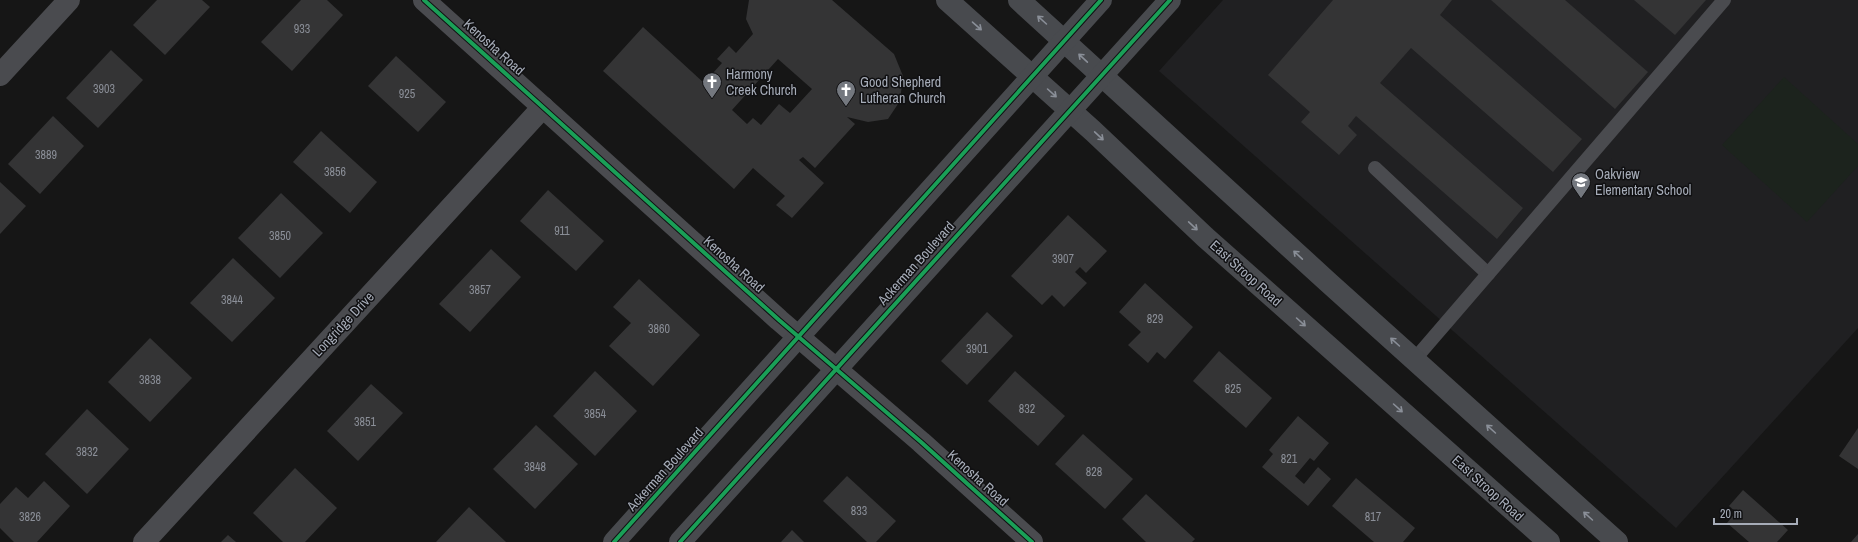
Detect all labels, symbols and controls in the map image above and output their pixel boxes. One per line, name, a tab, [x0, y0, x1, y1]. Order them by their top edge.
street label: Kenosha Road	[460, 15, 528, 79]
one-way arrow	[1037, 16, 1047, 25]
house number: 933	[294, 21, 310, 37]
one-way arrow	[971, 21, 982, 30]
one-way arrow	[1078, 53, 1088, 63]
place label: Harmony Creek Church	[726, 65, 797, 99]
church icon: Harmony Creek Church	[701, 71, 723, 99]
place label: Good Shepherd Lutheran Church	[860, 73, 946, 107]
church icon: Good Shepherd Lutheran Church	[835, 79, 857, 107]
house number: 3903	[93, 81, 115, 97]
house number: 925	[399, 86, 416, 102]
one-way arrow	[1047, 88, 1057, 98]
one-way arrow	[1094, 131, 1104, 141]
house number: 3889	[35, 147, 57, 163]
house number: 3856	[324, 164, 346, 180]
place label: Oakview Elementary School	[1595, 165, 1691, 199]
school or university icon: Oakview Elementary School	[1570, 171, 1592, 199]
street label: Ackerman Boulevard	[873, 217, 958, 309]
one-way arrow	[1188, 221, 1198, 230]
house number: 911	[554, 223, 570, 239]
house number: 3850	[269, 228, 291, 244]
street label: Kenosha Road	[700, 232, 768, 296]
street label: East Stroop Road	[1206, 236, 1286, 310]
one-way arrow	[1293, 250, 1303, 260]
house number: 3907	[1052, 251, 1074, 267]
house number: 3857	[469, 282, 491, 298]
street label: Longridge Drive	[308, 288, 378, 360]
house number: 3844	[221, 292, 243, 308]
house number: 829	[1147, 311, 1163, 327]
one-way arrow	[1295, 317, 1306, 326]
house number: 3860	[648, 321, 670, 337]
one-way arrow	[1389, 338, 1400, 347]
house number: 3901	[966, 341, 988, 357]
house number: 3838	[139, 372, 161, 388]
house number: 825	[1225, 381, 1242, 397]
house number: 832	[1019, 401, 1035, 417]
one-way arrow	[1393, 403, 1403, 413]
house number: 3854	[584, 406, 606, 422]
house number: 3851	[354, 414, 376, 430]
street label: Ackerman Boulevard	[622, 423, 707, 515]
one-way arrow	[1486, 424, 1496, 434]
house number: 3832	[76, 444, 98, 460]
street label: Kenosha Road	[944, 446, 1012, 510]
house number: 821	[1281, 451, 1298, 467]
street label: East Stroop Road	[1448, 451, 1528, 525]
house number: 3848	[524, 459, 546, 475]
house number: 828	[1086, 464, 1102, 480]
scale bar	[1714, 500, 1797, 526]
house number: 833	[851, 503, 867, 519]
text: 20 m	[1720, 506, 1742, 522]
house number: 3826	[19, 509, 41, 525]
house number: 817	[1365, 509, 1382, 525]
one-way arrow	[1583, 511, 1593, 521]

